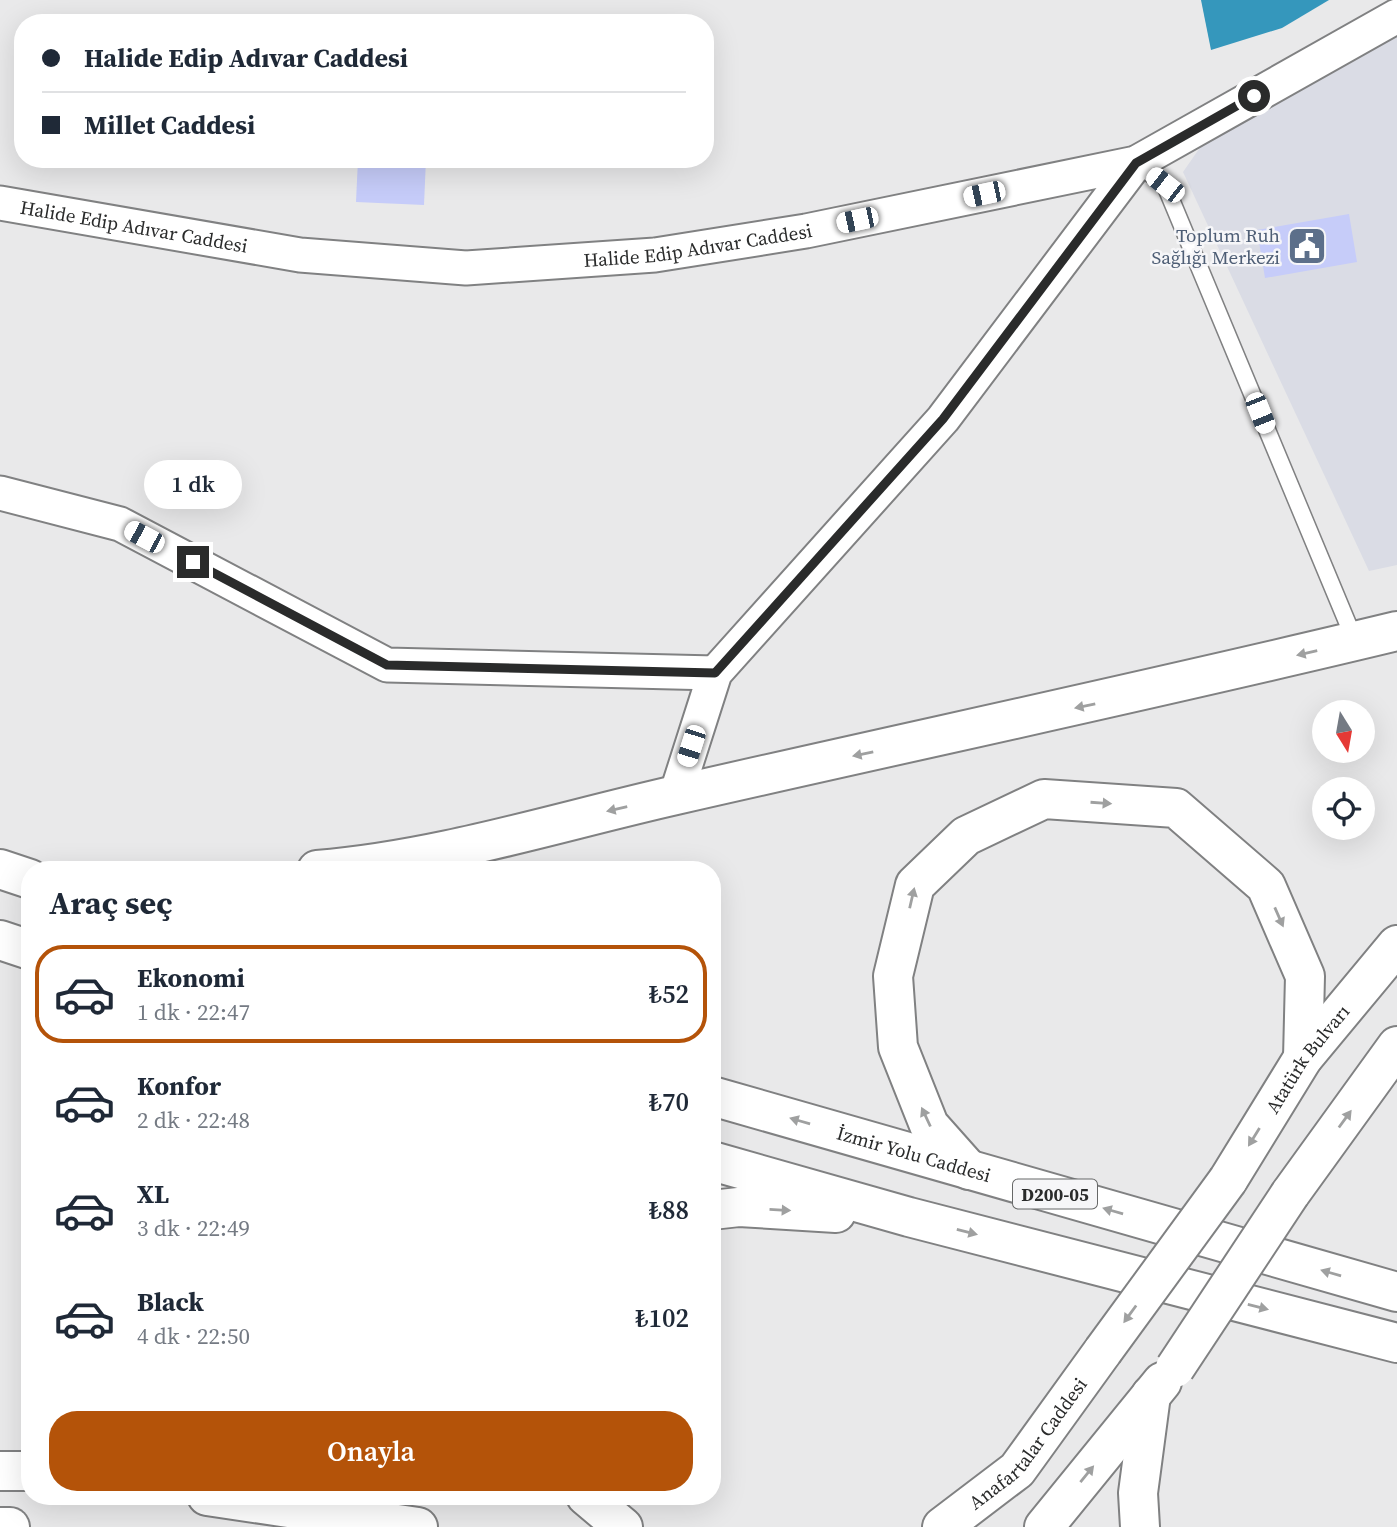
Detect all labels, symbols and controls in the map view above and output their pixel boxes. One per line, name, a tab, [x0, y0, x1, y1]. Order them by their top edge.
text: Halide Edip Adıvar Caddesi	[84, 40, 408, 76]
route start	[1238, 80, 1270, 112]
text: Millet Caddesi	[84, 107, 255, 143]
car	[1142, 164, 1189, 206]
car	[962, 179, 1007, 209]
street label: Halide Edip Adıvar Caddesi	[18, 194, 250, 259]
car	[835, 205, 880, 235]
street label: Halide Edip Adıvar Caddesi	[583, 217, 815, 273]
place label: Toplum Ruh Sağlığı Merkezi	[1152, 222, 1280, 270]
public building icon: Toplum Ruh Sağlığı Merkezi	[1286, 225, 1328, 267]
car	[1243, 390, 1278, 436]
callout: 1 dk	[144, 461, 242, 510]
text: 1 dk	[171, 468, 215, 500]
car	[121, 518, 168, 556]
route end	[177, 546, 209, 578]
one-way arrow	[1296, 648, 1318, 659]
one-way arrow	[1074, 700, 1096, 711]
north arrow	[1312, 700, 1376, 763]
map controls	[1312, 700, 1375, 840]
car	[675, 723, 708, 769]
one-way arrow	[852, 749, 874, 760]
button: locate	[1312, 777, 1375, 840]
one-way arrow	[1090, 798, 1112, 809]
one-way arrow	[606, 804, 628, 815]
text: Araç seç	[49, 881, 173, 925]
one-way arrow	[906, 887, 917, 909]
one-way arrow	[1273, 907, 1285, 927]
text: Ekonomi	[137, 960, 245, 996]
icon: car	[53, 963, 116, 1026]
text: ₺52	[648, 976, 689, 1012]
text: 1 dk · 22:47	[137, 996, 250, 1028]
street label: Atatürk Bulvarı	[1259, 999, 1356, 1118]
text: Konfor	[137, 1068, 221, 1104]
icon: car	[53, 1071, 116, 1134]
text: ₺70	[648, 1084, 689, 1120]
text: 2 dk · 22:48	[137, 1104, 250, 1136]
one-way arrow	[921, 1107, 932, 1127]
one-way arrow	[1337, 1110, 1351, 1128]
one-way arrow	[789, 1115, 810, 1125]
street label: İzmir Yolu Caddesi	[834, 1119, 994, 1188]
one-way arrow	[1248, 1128, 1261, 1147]
text: XL	[137, 1176, 169, 1212]
icon: car	[53, 1179, 116, 1242]
road number: D200-05	[1013, 1180, 1097, 1209]
text: ₺88	[648, 1192, 689, 1228]
one-way arrow	[770, 1204, 792, 1215]
one-way arrow	[1102, 1205, 1123, 1215]
text: 3 dk · 22:49	[137, 1212, 250, 1244]
one-way arrow	[956, 1227, 978, 1238]
one-way arrow	[1321, 1268, 1342, 1278]
text: Black	[137, 1284, 204, 1320]
icon: car	[53, 1287, 116, 1350]
text: ₺102	[635, 1300, 689, 1336]
one-way arrow	[1247, 1302, 1269, 1313]
one-way arrow	[1124, 1305, 1138, 1323]
text: 4 dk · 22:50	[137, 1320, 250, 1352]
street label: Anafartalar Caddesi	[963, 1372, 1093, 1515]
button: Onayla	[49, 1411, 693, 1491]
one-way arrow	[1079, 1466, 1094, 1483]

